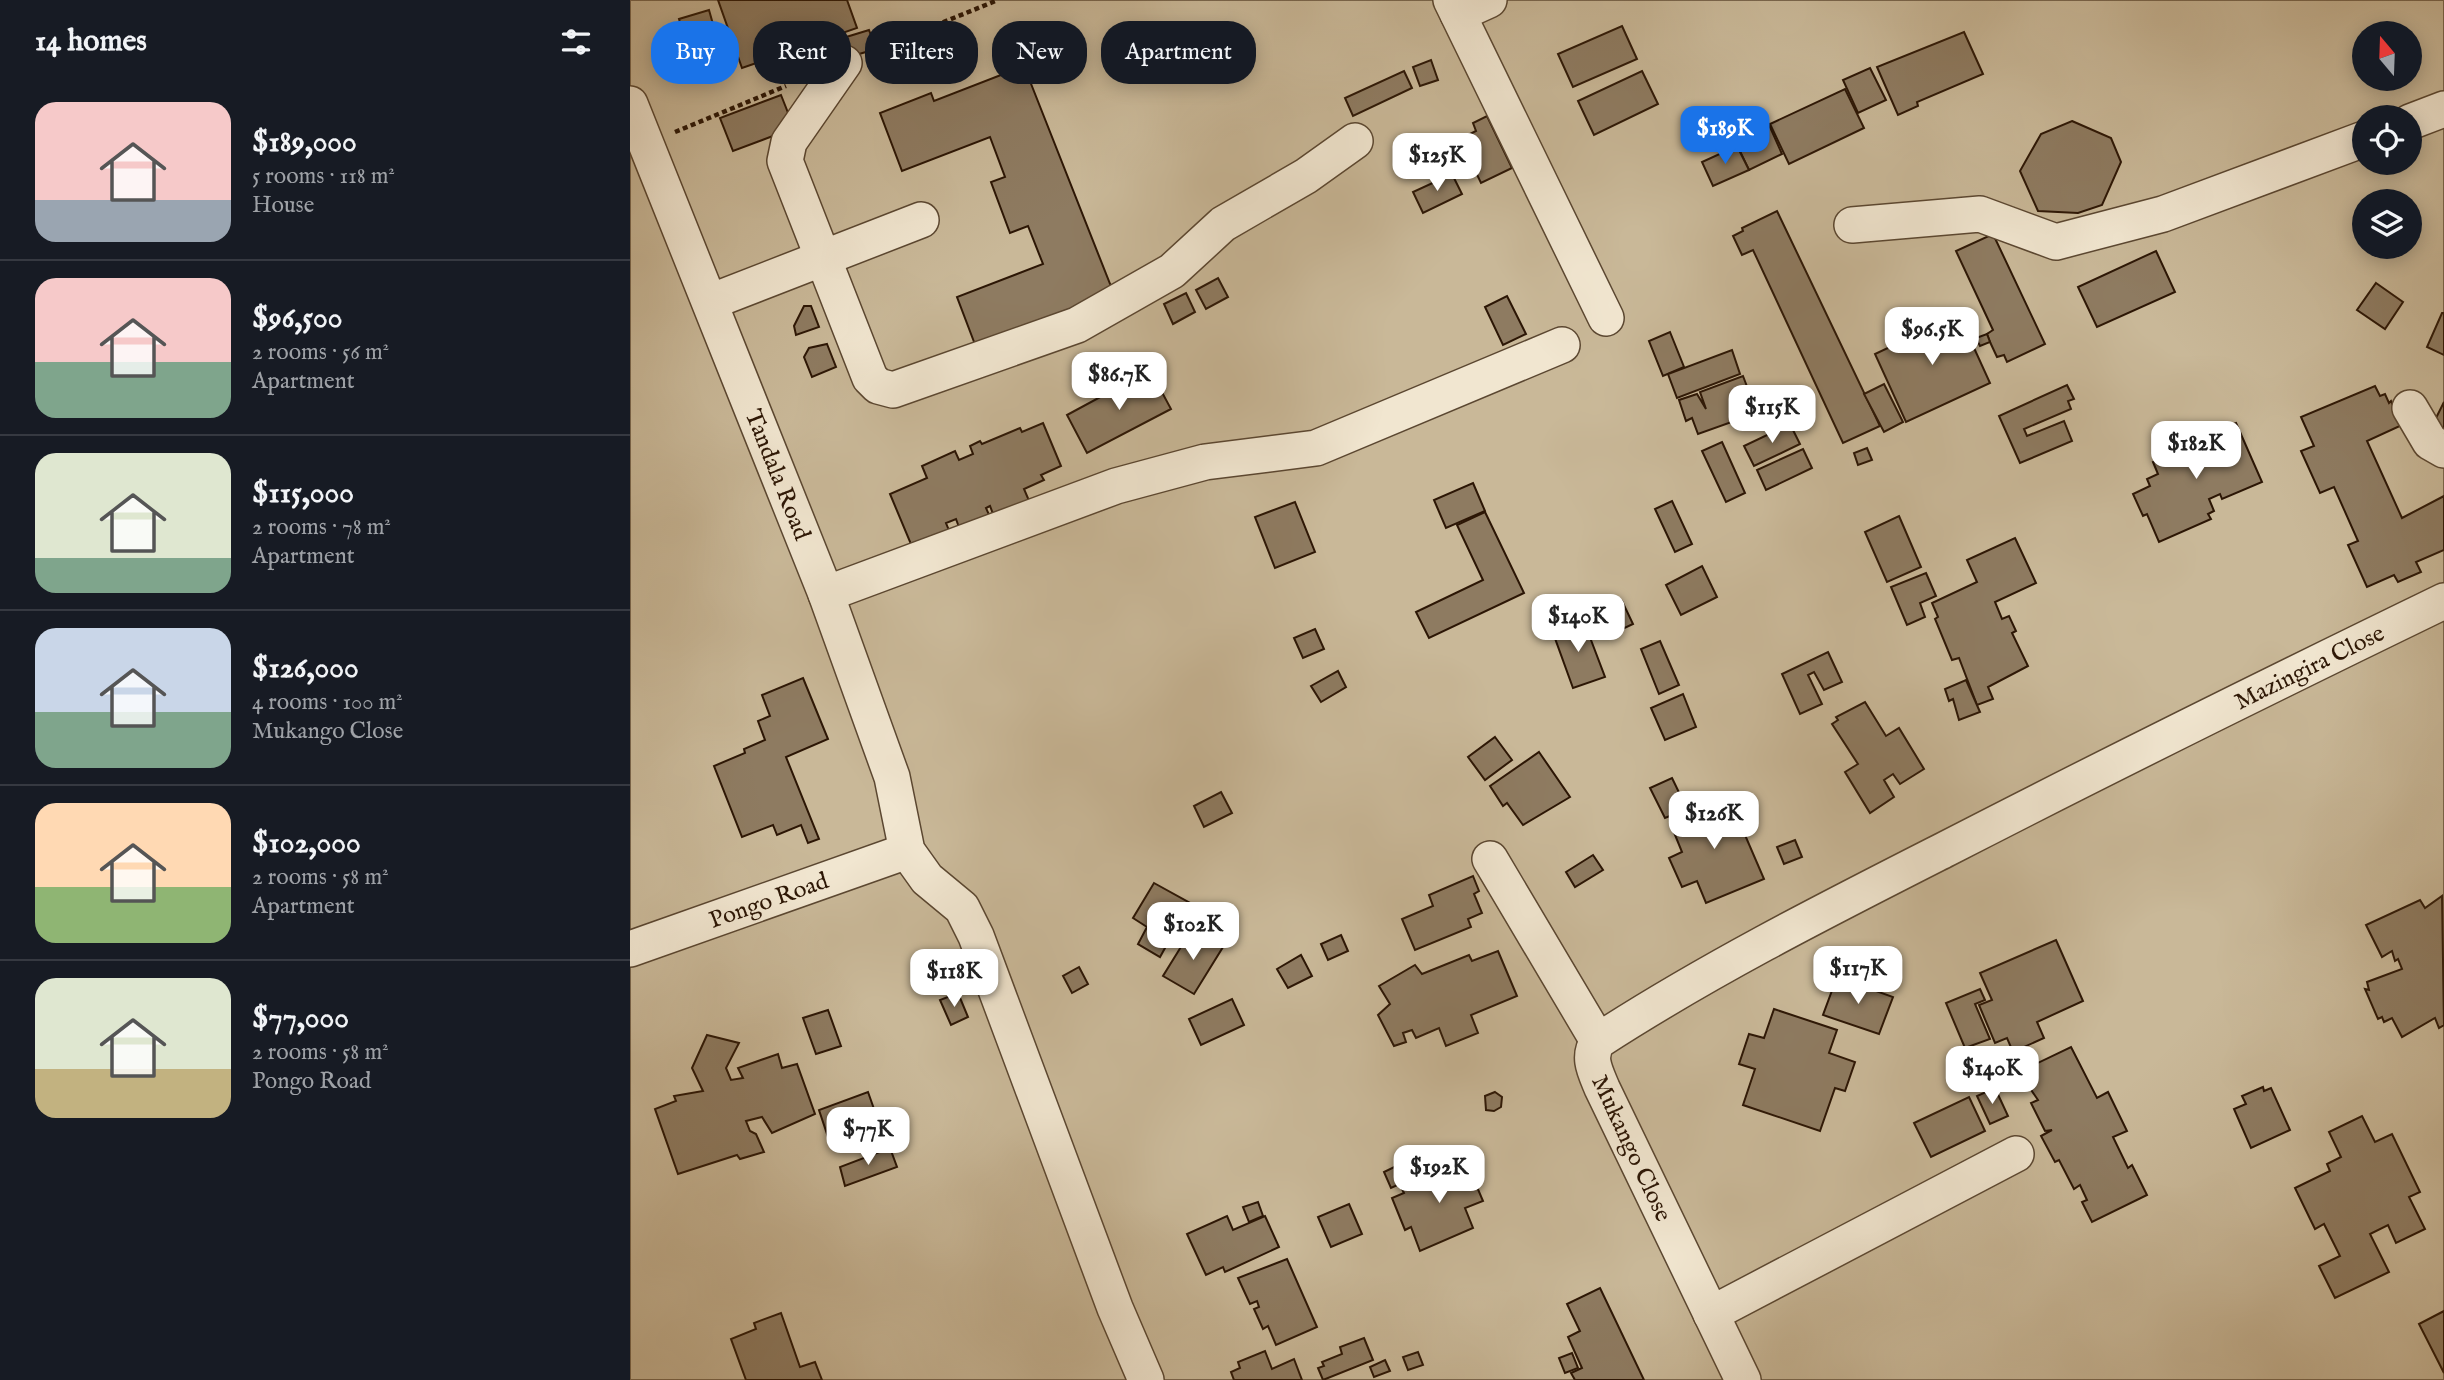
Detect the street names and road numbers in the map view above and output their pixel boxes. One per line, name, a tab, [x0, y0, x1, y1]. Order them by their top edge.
street label: Tandala Road	[737, 405, 817, 545]
street label: Mazingira Close	[2230, 618, 2390, 718]
street label: Pongo Road	[705, 866, 833, 937]
street label: Mukango Close	[1583, 1071, 1678, 1227]

